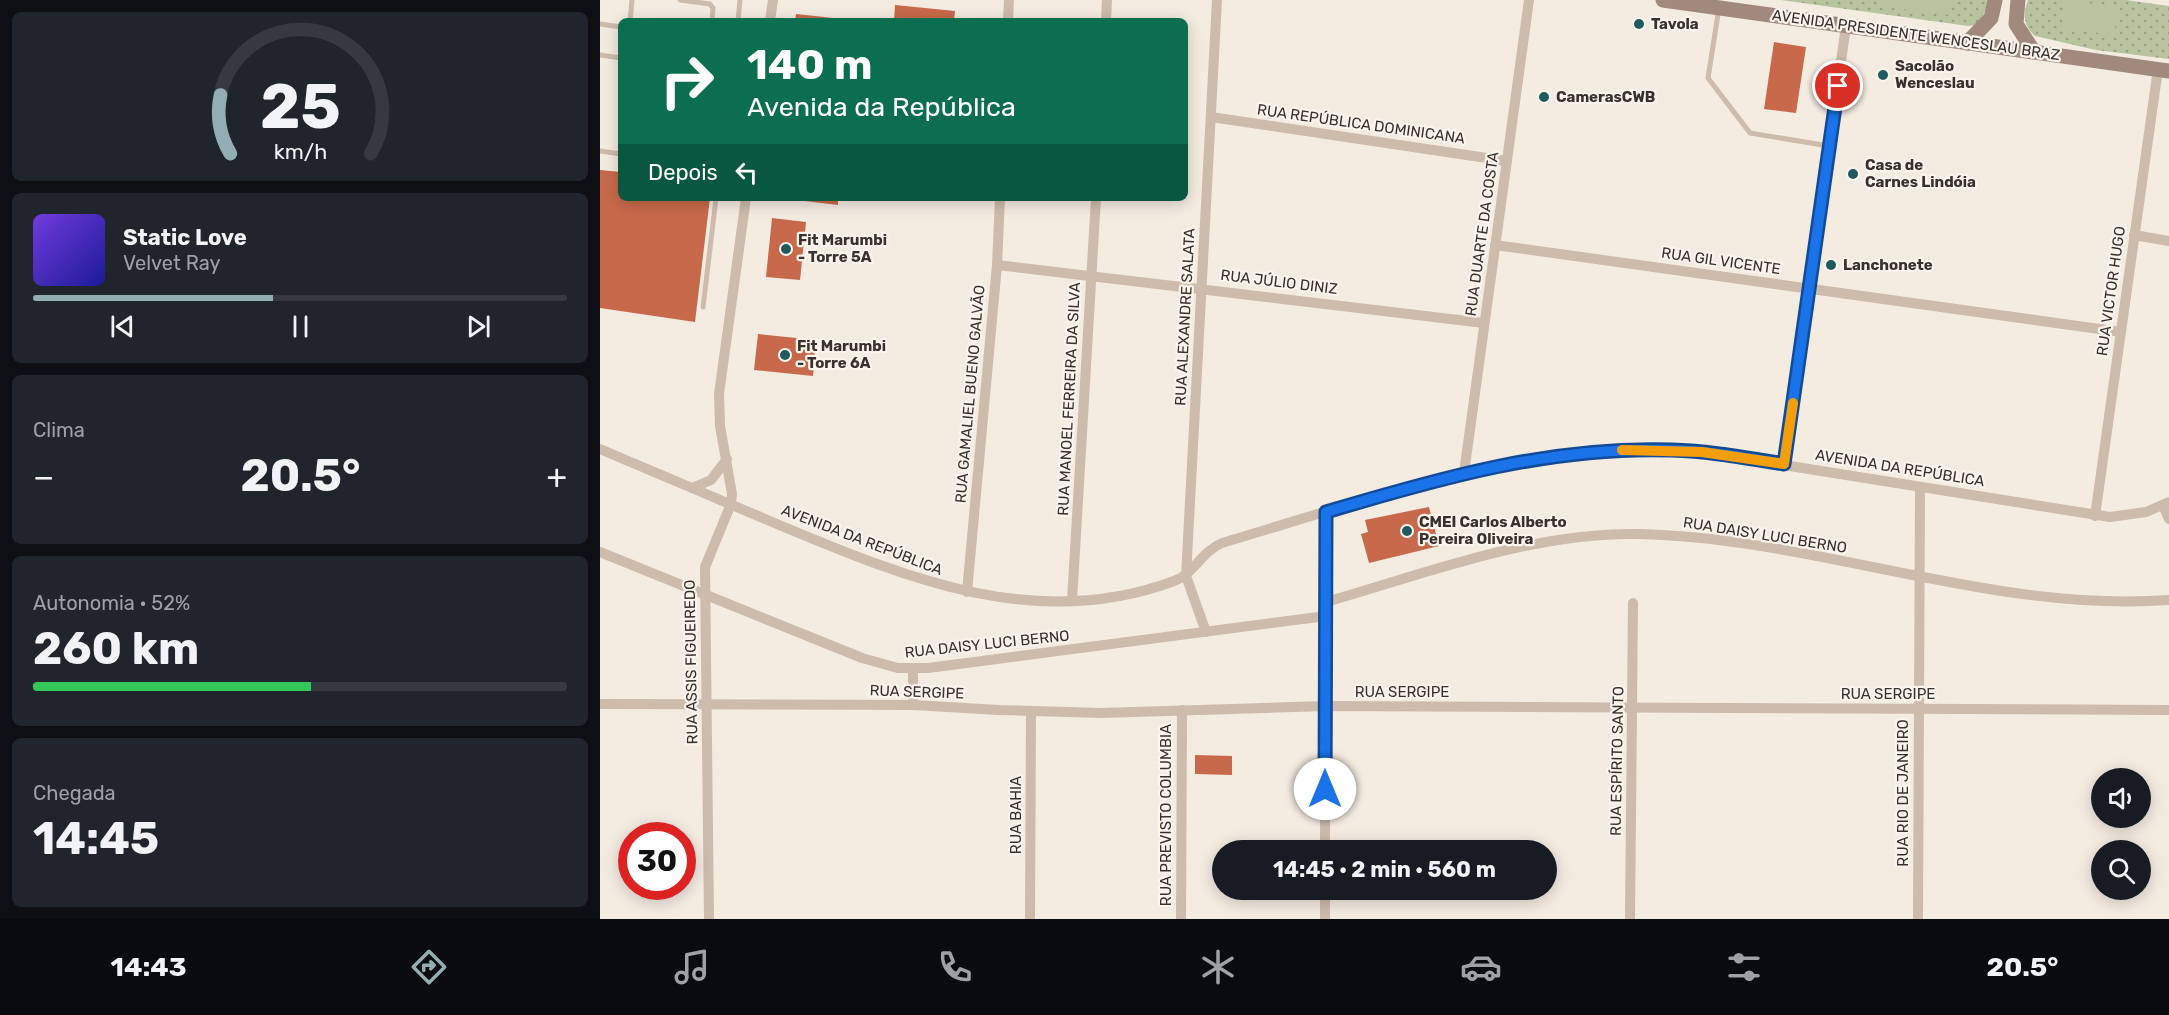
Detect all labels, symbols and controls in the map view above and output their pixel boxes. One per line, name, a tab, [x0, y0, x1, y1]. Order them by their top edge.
street label: AVENIDA PRESIDENTE WENCESLAU BRAZ	[1771, 6, 2061, 64]
place label: Tavola	[1651, 15, 1699, 33]
marker: Tavola	[1632, 17, 1646, 31]
text: 140 m	[747, 40, 873, 90]
icon: right	[648, 42, 726, 120]
place label: Sacolão Wenceslau	[1895, 57, 1975, 92]
pin	[1812, 60, 1863, 111]
marker: Sacolão Wenceslau	[1876, 68, 1890, 82]
icon: arrive	[1821, 69, 1854, 102]
text: 25	[260, 70, 340, 144]
place label: CamerasCWB	[1556, 88, 1655, 106]
marker: CamerasCWB	[1537, 90, 1551, 104]
text: Avenida da República	[747, 91, 1016, 123]
street label: RUA REPÚBLICA DOMINICANA	[1256, 100, 1466, 148]
text: km/h	[273, 139, 327, 164]
street label: RUA DUARTE DA COSTA	[1462, 151, 1502, 317]
icon: left	[730, 156, 763, 189]
place label: Casa de Carnes Lindóia	[1865, 156, 1976, 191]
text: Depois	[648, 159, 718, 186]
marker: Casa de Carnes Lindóia	[1846, 167, 1860, 181]
text: Static Love	[123, 224, 247, 251]
street label: RUA VICTOR HUGO	[2093, 225, 2129, 357]
street label: RUA ALEXANDRE SALATA	[1171, 228, 1199, 406]
place label: Fit Marumbi - Torre 5A	[798, 231, 887, 266]
marker: Fit Marumbi - Torre 5A	[779, 242, 793, 256]
street label: RUA GIL VICENTE	[1660, 244, 1782, 278]
text: Velvet Ray	[123, 251, 221, 275]
place label: Lanchonete	[1843, 256, 1933, 274]
marker: Lanchonete	[1824, 258, 1838, 272]
street label: RUA JÚLIO DINIZ	[1219, 266, 1339, 298]
street label: RUA MANOEL FERREIRA DA SILVA	[1054, 282, 1084, 516]
street label: RUA GAMALIEL BUENO GALVÃO	[951, 284, 989, 504]
icon: previous	[106, 310, 139, 343]
icon: pause	[284, 310, 317, 343]
icon: next	[462, 310, 495, 343]
place label: Fit Marumbi - Torre 6A	[797, 337, 886, 372]
marker: Fit Marumbi - Torre 6A	[778, 348, 792, 362]
text: Clima	[33, 418, 85, 442]
street label: AVENIDA DA REPÚBLICA	[1814, 446, 1986, 490]
text: 20.5°	[241, 449, 360, 502]
text: −	[33, 457, 54, 496]
text: +	[546, 457, 567, 496]
street label: AVENIDA DA REPÚBLICA	[779, 501, 945, 579]
place label: CMEI Carlos Alberto Pereira Oliveira	[1419, 513, 1567, 548]
street label: RUA DAISY LUCI BERNO	[1682, 513, 1848, 557]
marker: CMEI Carlos Alberto Pereira Oliveira	[1400, 524, 1414, 538]
street label: RUA ASSIS FIGUEIREDO	[681, 579, 701, 745]
text: Autonomia · 52%	[33, 591, 190, 615]
text: 260 km	[33, 622, 199, 675]
street label: RUA DAISY LUCI BERNO	[904, 626, 1070, 662]
street label: RUA SERGIPE	[869, 681, 965, 703]
street label: RUA SERGIPE	[1355, 683, 1449, 701]
street label: RUA SERGIPE	[1841, 685, 1935, 703]
street label: RUA ESPÍRITO SANTO	[1607, 686, 1627, 836]
street label: RUA RIO DE JANEIRO	[1894, 719, 1912, 867]
street label: RUA PREVISTO COLUMBIA	[1157, 724, 1175, 906]
position arrow	[1293, 757, 1357, 821]
map controls	[2091, 768, 2151, 900]
button: sound	[2091, 768, 2151, 828]
street label: RUA BAHIA	[1007, 776, 1025, 854]
text: Chegada	[33, 781, 116, 805]
text: 14:45	[33, 812, 159, 865]
speed limit sign: 30	[618, 822, 696, 900]
button: search	[2091, 840, 2151, 900]
text: 14:45 · 2 min · 560 m	[1273, 856, 1496, 883]
icon: directions	[408, 946, 450, 988]
icon: music	[671, 946, 713, 988]
icon: phone	[934, 946, 976, 988]
icon: climate	[1197, 946, 1239, 988]
icon: car	[1460, 946, 1502, 988]
icon: filters	[1723, 946, 1765, 988]
text: 14:43	[111, 951, 187, 983]
text: 20.5°	[1986, 951, 2058, 983]

